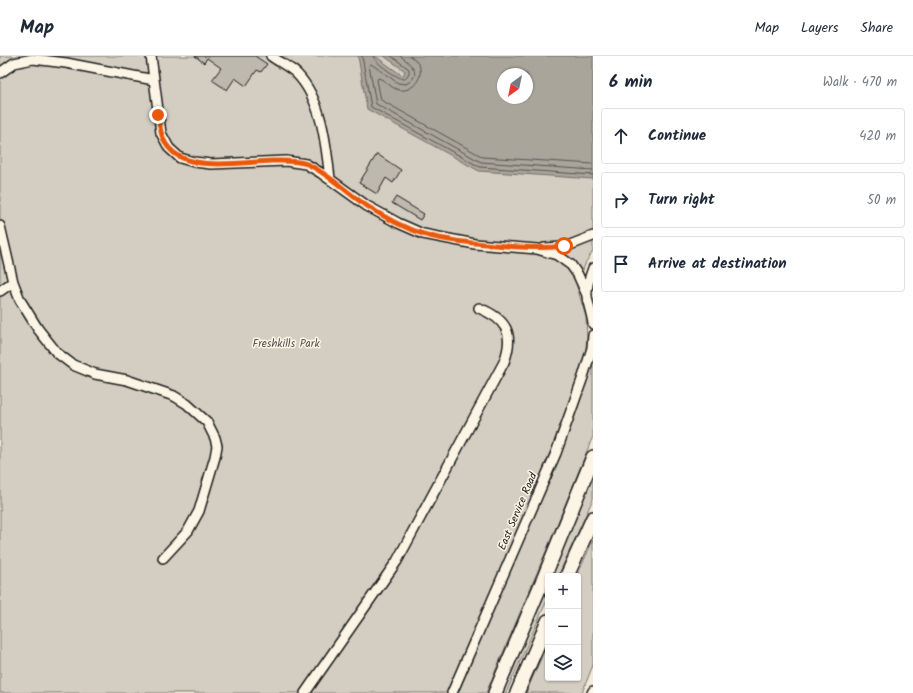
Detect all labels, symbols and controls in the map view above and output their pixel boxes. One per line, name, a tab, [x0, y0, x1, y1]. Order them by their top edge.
text: Map	[20, 13, 54, 43]
text: Map	[755, 17, 779, 39]
text: Layers	[801, 17, 839, 39]
text: Share	[861, 17, 893, 39]
north arrow	[497, 68, 533, 104]
text: 6 min	[609, 69, 653, 96]
text: Walk · 470 m	[823, 72, 897, 93]
route end	[149, 106, 167, 124]
text: Continue	[648, 124, 706, 148]
icon: ahead	[610, 125, 632, 147]
text: 420 m	[859, 126, 896, 147]
text: Turn right	[648, 188, 715, 212]
icon: right	[610, 189, 632, 211]
text: 50 m	[867, 190, 896, 211]
route start	[555, 237, 573, 255]
text: Arrive at destination	[648, 252, 787, 276]
icon: arrive	[610, 253, 632, 275]
park label: Freshkills Park	[252, 335, 320, 353]
street label: East Service Road	[493, 469, 543, 553]
map controls	[545, 573, 581, 681]
button: +	[545, 573, 581, 609]
button: −	[545, 609, 581, 645]
button: layers	[545, 645, 581, 681]

